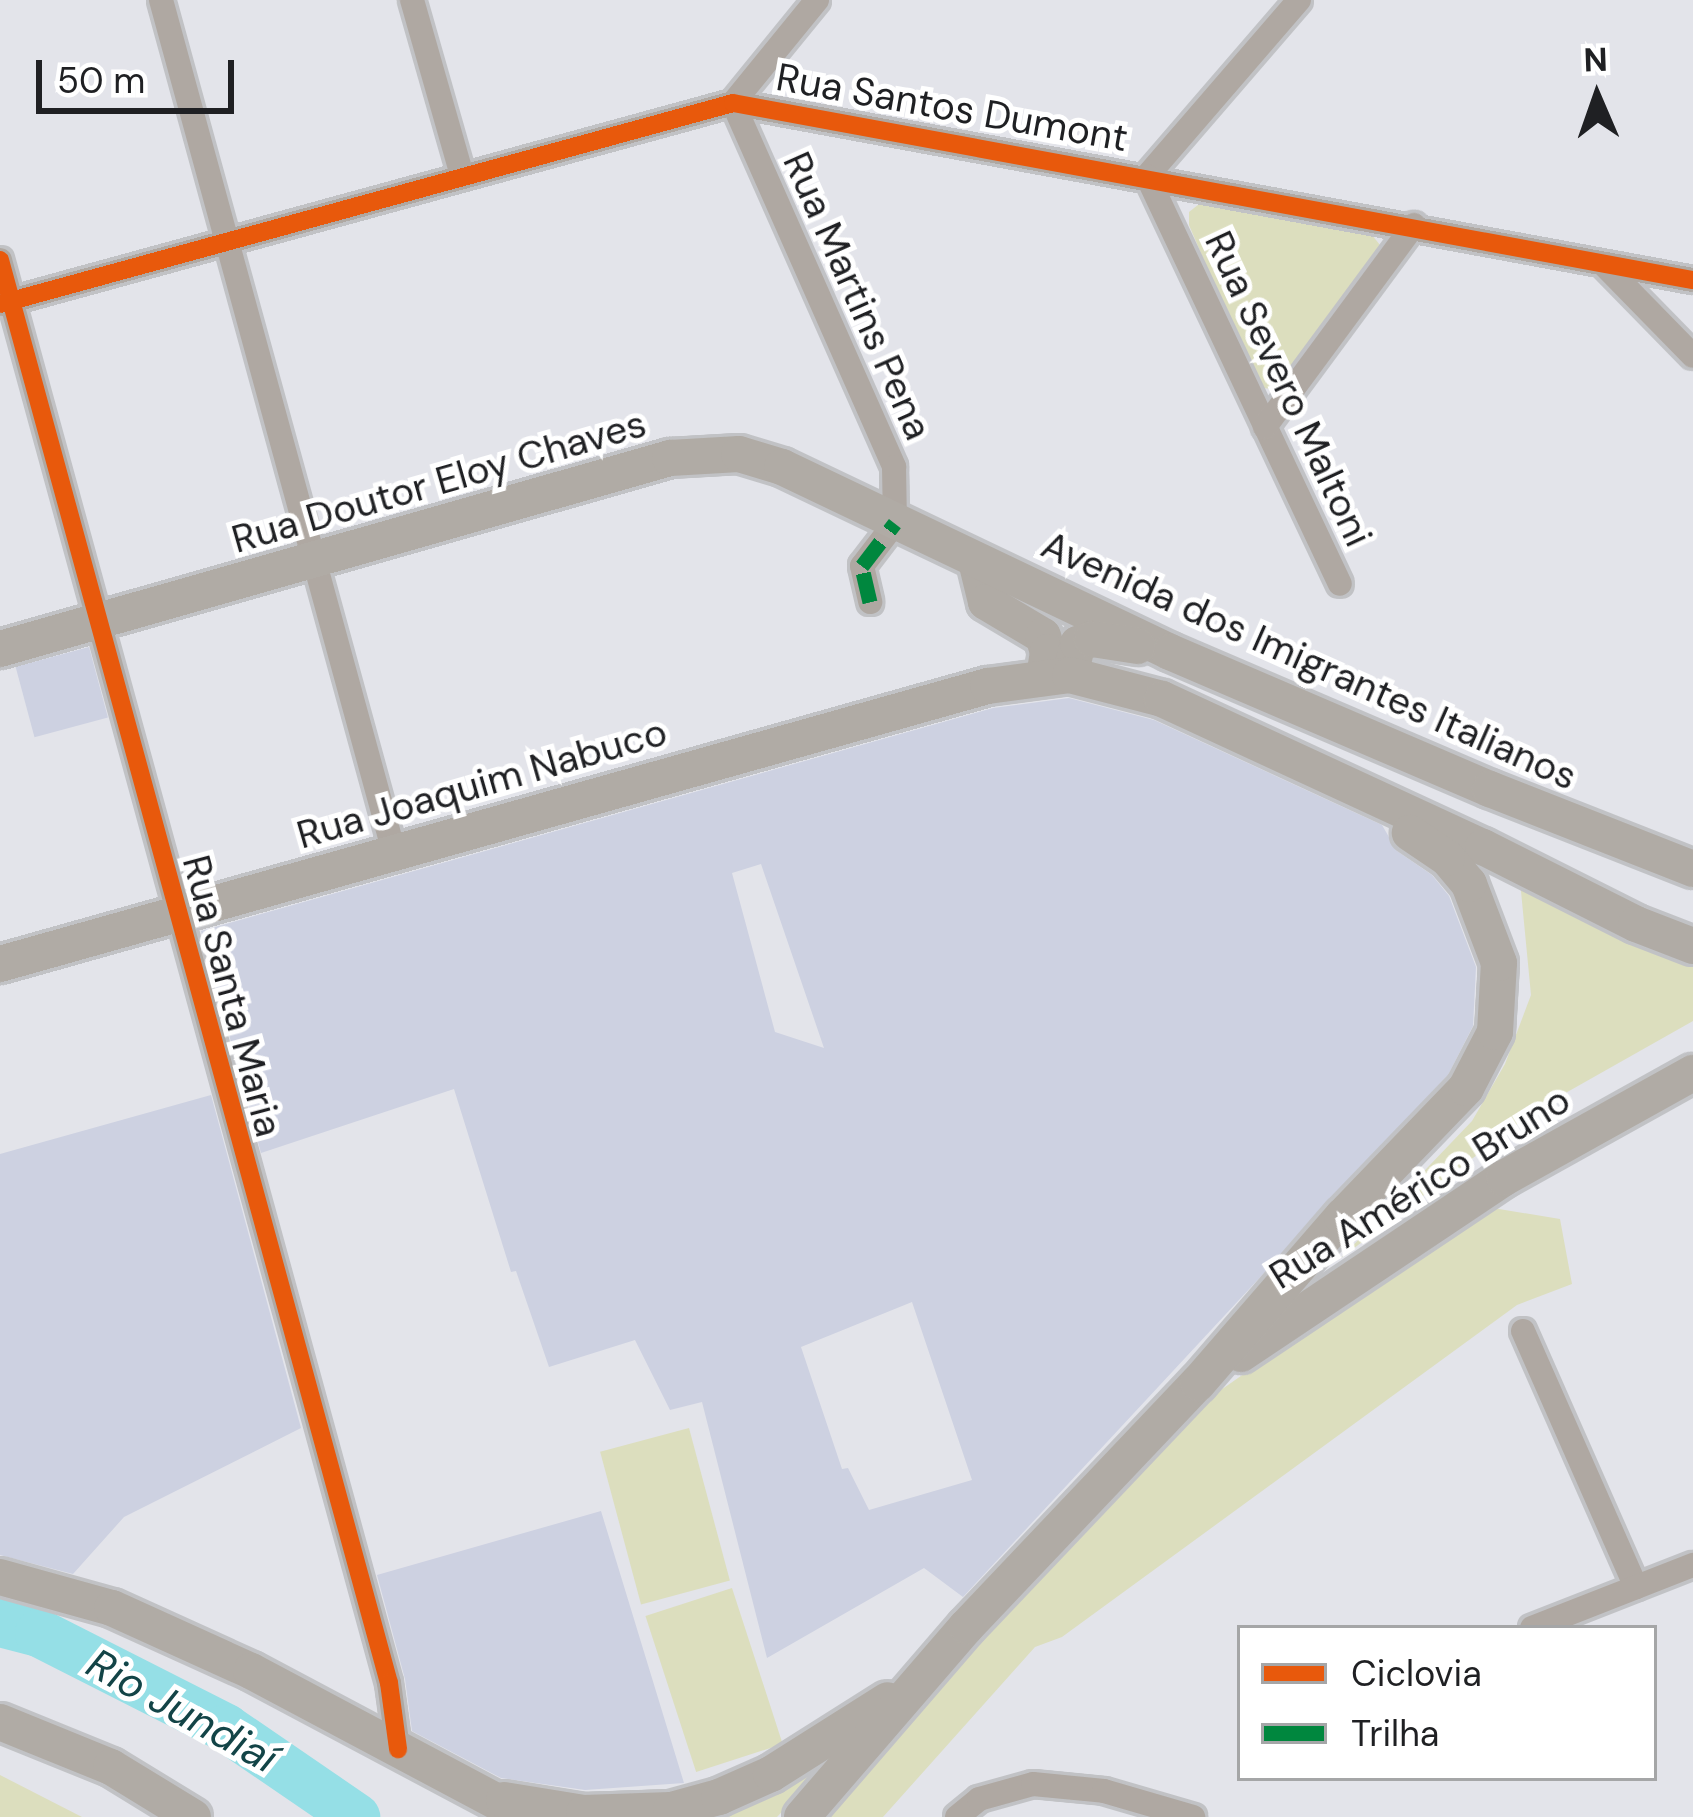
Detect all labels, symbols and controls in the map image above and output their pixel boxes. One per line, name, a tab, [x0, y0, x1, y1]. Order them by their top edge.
scale bar	[42, 36, 240, 110]
north arrow	[1537, 36, 1657, 156]
text: N	[1583, 38, 1609, 81]
street label: Rua Santos Dumont	[773, 54, 1131, 162]
text: 50 m	[57, 57, 145, 104]
street label: Rua Martins Pena	[773, 145, 941, 447]
street label: Rua Severo Maltoni	[1194, 224, 1382, 554]
street label: Rua Doutor Eloy Chaves	[227, 400, 651, 564]
street label: Avenida dos Imigrantes Italianos	[1034, 522, 1584, 800]
street label: Rua Joaquim Nabuco	[292, 709, 672, 859]
street label: Rua Santa Maria	[172, 850, 292, 1142]
street label: Rua Américo Bruno	[1261, 1077, 1579, 1299]
legend	[1237, 1625, 1657, 1781]
water label: Rio Jundiaí	[78, 1638, 286, 1784]
text: Ciclovia	[1351, 1650, 1482, 1697]
text: Trilha	[1351, 1710, 1439, 1757]

